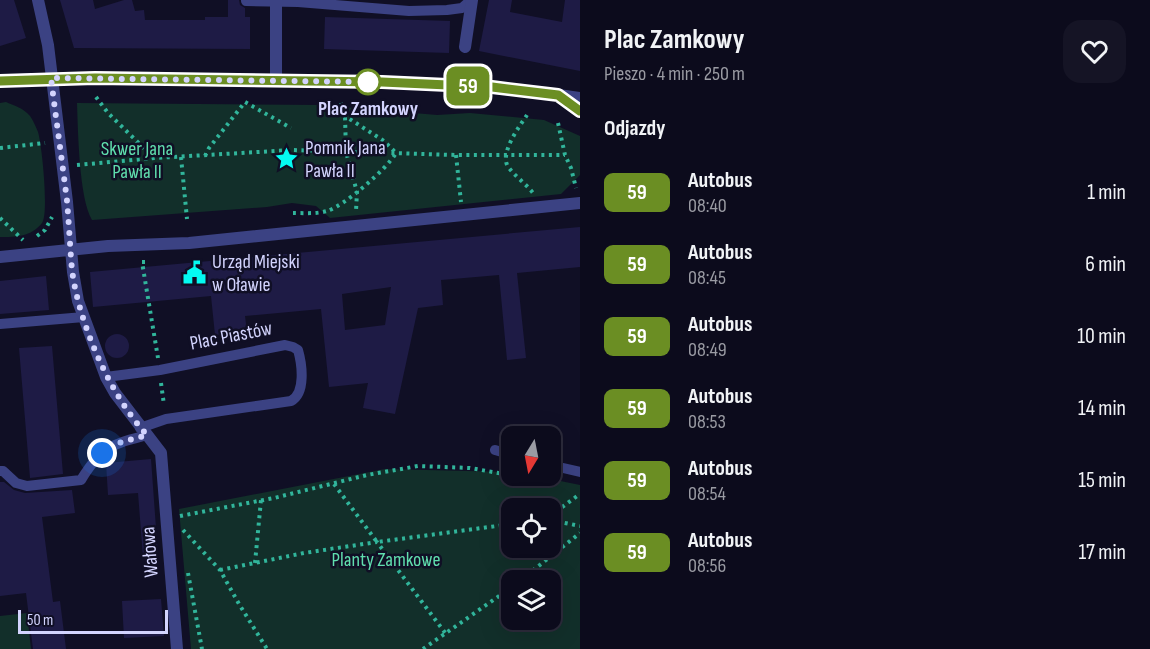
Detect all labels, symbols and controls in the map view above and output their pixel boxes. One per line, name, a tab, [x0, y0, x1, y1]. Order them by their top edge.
button: heart	[1063, 20, 1126, 83]
text: Plac Zamkowy	[604, 23, 744, 56]
text: Pieszo · 4 min · 250 m	[604, 62, 745, 86]
line badge: 59	[441, 66, 495, 106]
marker: Plac Zamkowy	[355, 69, 381, 95]
text: 59	[458, 74, 478, 99]
place label: Plac Zamkowy	[318, 97, 419, 121]
text: Odjazdy	[604, 115, 665, 142]
place label: Pomnik Jana Pawła II	[305, 136, 386, 183]
park label: Skwer Jana Pawła II	[101, 137, 173, 184]
place icon: Pomnik Jana Pawła II	[274, 146, 300, 172]
text: Autobus	[688, 167, 752, 194]
text: 1 min	[1087, 179, 1126, 206]
text: 59	[627, 180, 647, 205]
text: 08:40	[688, 194, 727, 218]
text: Autobus	[688, 239, 752, 266]
place label: Urząd Miejski w Oławie	[212, 250, 300, 297]
text: 6 min	[1085, 251, 1126, 278]
text: 59	[627, 252, 647, 277]
public building icon: Urząd Miejski w Oławie	[181, 260, 207, 286]
text: 08:45	[688, 266, 726, 290]
text: Autobus	[688, 311, 752, 338]
street label: Plac Piastów	[188, 316, 274, 356]
text: 10 min	[1077, 323, 1126, 350]
text: 59	[627, 324, 647, 349]
text: 08:49	[688, 338, 727, 362]
text: Autobus	[688, 383, 752, 410]
text: 14 min	[1078, 395, 1126, 422]
text: 59	[627, 396, 647, 421]
text: 08:53	[688, 410, 726, 434]
north arrow	[501, 426, 561, 486]
map controls	[501, 426, 561, 630]
your location	[87, 438, 117, 468]
text: Autobus	[688, 455, 752, 482]
text: 15 min	[1078, 467, 1126, 494]
text: 59	[627, 468, 647, 493]
text: 08:54	[688, 482, 726, 506]
button: locate	[501, 498, 561, 558]
street label: Wałowa	[136, 526, 164, 578]
text: Autobus	[688, 527, 752, 554]
text: 17 min	[1078, 539, 1126, 566]
text: 59	[627, 540, 647, 565]
park label: Planty Zamkowe	[332, 548, 440, 572]
text: 08:56	[688, 554, 726, 578]
button: layers	[501, 570, 561, 630]
scale bar	[18, 607, 168, 634]
text: 50 m	[27, 611, 53, 630]

